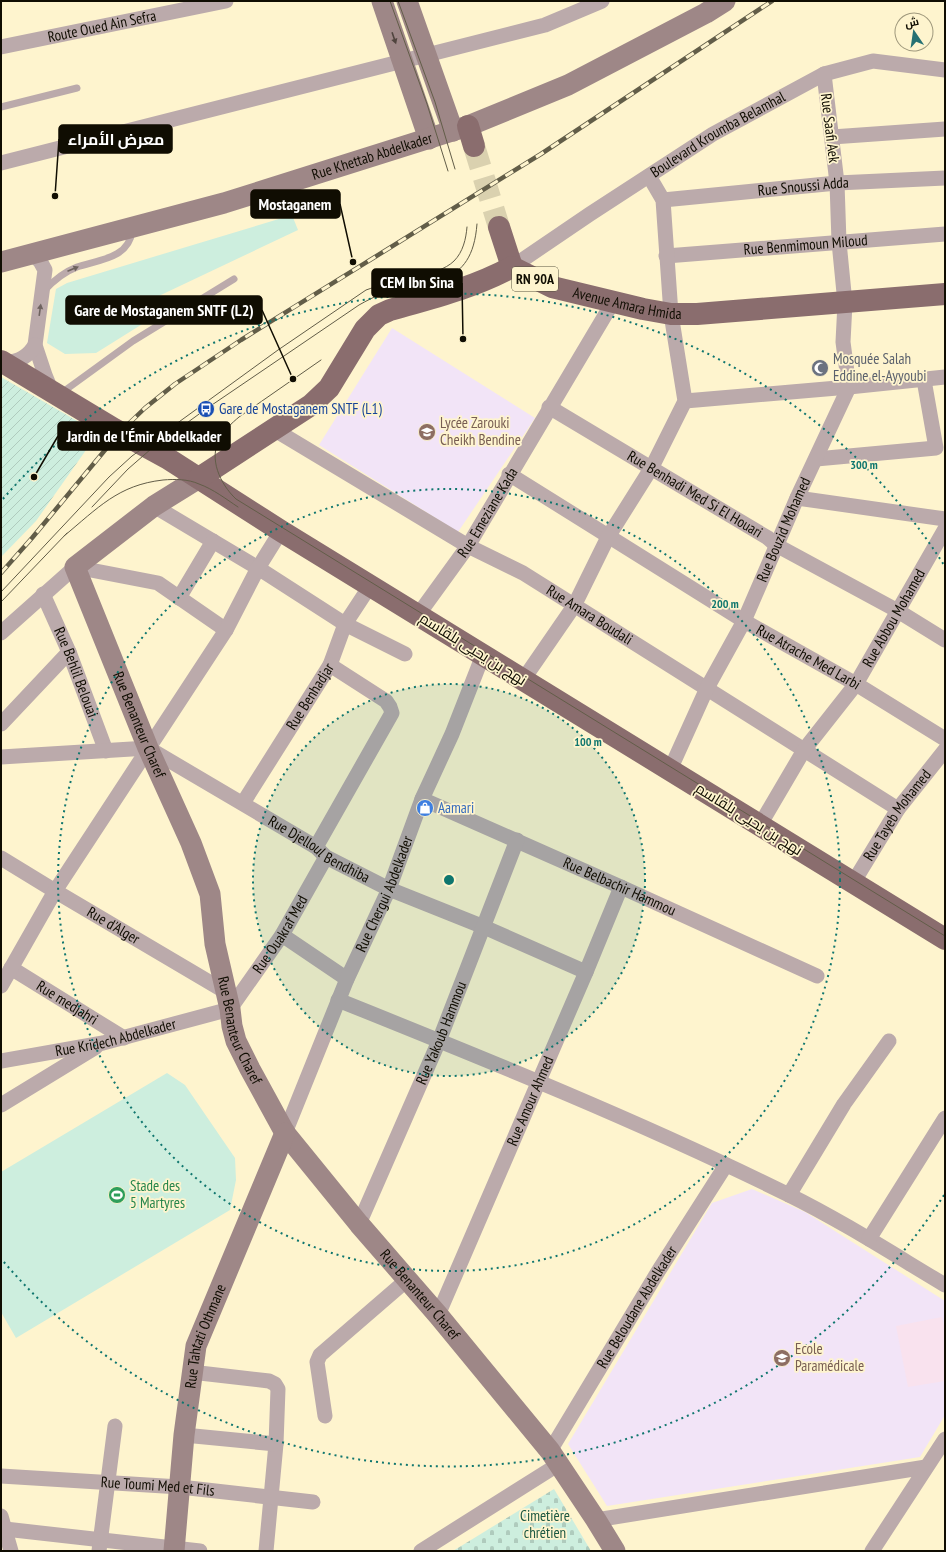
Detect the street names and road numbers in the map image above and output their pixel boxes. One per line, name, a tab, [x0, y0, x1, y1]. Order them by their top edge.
street label: Route Oued Ain Sefra	[46, 6, 158, 46]
street label: Boulevard Kroumba Belamhal	[647, 87, 789, 181]
street label: Rue Saafi Aek	[817, 92, 844, 164]
street label: Rue Khettab Abdelkader	[309, 128, 435, 184]
street label: Rue Snoussi Adda	[757, 172, 849, 200]
street label: Rue Benmimoun Miloud	[743, 230, 868, 259]
road number: RN 90A	[512, 267, 558, 291]
street label: Avenue Amara Hmida	[571, 282, 681, 323]
street label: Rue Benhadi Med Si El Houari	[624, 446, 766, 542]
street label: Rue Emeziane Kada	[453, 464, 522, 561]
street label: Rue Bouzid Mohamed	[752, 474, 814, 585]
street label: Rue Abbou Mohamed	[858, 565, 929, 670]
street label: Rue Amara Boudali	[543, 580, 636, 649]
street label: نهج بن يحيى بلقاسم	[415, 608, 530, 691]
street label: Rue Atrache Med Larbi	[753, 620, 864, 694]
street label: Rue Behlil Belouai	[50, 624, 103, 720]
street label: Rue Benhadjar	[282, 658, 338, 733]
street label: Rue Benanteur Charef	[109, 669, 171, 782]
street label: Rue Tayeb Mohamed	[859, 765, 935, 864]
street label: نهج بن يحيى بلقاسم	[691, 778, 806, 861]
street label: Rue Djelloul Bendhiba	[265, 811, 373, 887]
street label: Rue Chergui Abdelkader	[351, 832, 417, 955]
street label: Rue Belbachir Hammou	[560, 853, 679, 920]
street label: Rue Ouakraf Med	[248, 892, 312, 977]
street label: Rue d'Alger	[84, 902, 144, 948]
street label: Rue Benanteur Charef	[214, 974, 267, 1088]
street label: Rue medjahri	[33, 976, 102, 1029]
street label: Rue Yakoub Hammou	[411, 979, 470, 1087]
street label: Rue Kridech Abdelkader	[54, 1014, 179, 1060]
street label: Rue Amour Ahmed	[502, 1053, 558, 1149]
street label: Rue Beloudane Abdelkader	[592, 1242, 681, 1371]
street label: Rue Benanteur Charef	[376, 1245, 465, 1344]
street label: Rue Tahtati Othmane	[180, 1281, 230, 1390]
street label: Rue Toumi Med et Fils	[100, 1472, 216, 1500]

